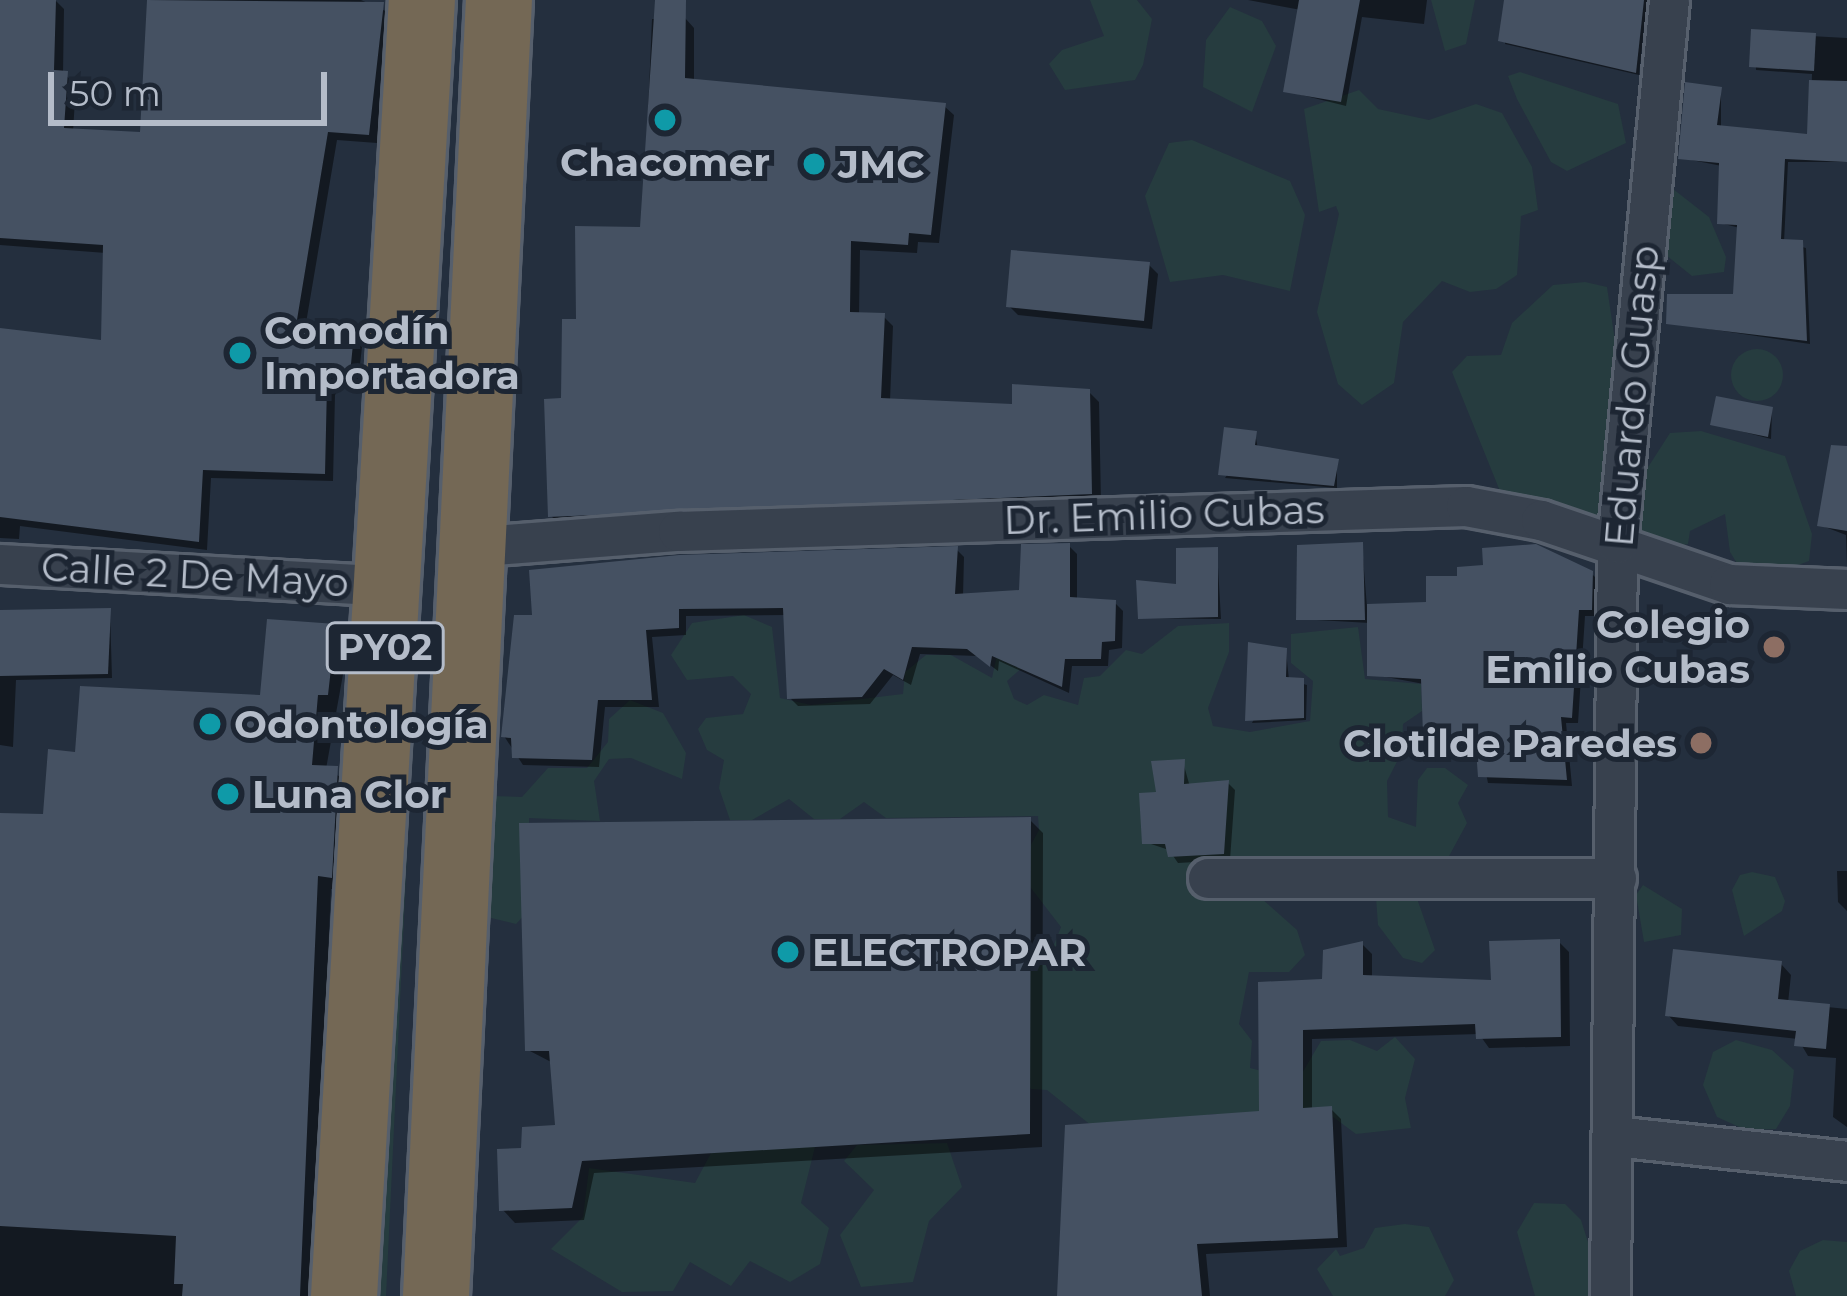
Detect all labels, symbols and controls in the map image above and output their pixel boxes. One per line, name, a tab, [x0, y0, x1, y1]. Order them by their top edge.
scale bar	[54, 48, 333, 122]
text: 50 m	[69, 71, 161, 115]
marker: Chacomer	[652, 107, 678, 133]
place label: Chacomer	[560, 139, 770, 185]
place label: JMC	[838, 141, 925, 187]
marker: JMC	[801, 151, 827, 177]
street label: Eduardo Guasp	[1596, 243, 1668, 549]
place label: Comodín Importadora	[264, 308, 520, 399]
marker: Comodín Importadora	[227, 340, 253, 366]
street label: Dr. Emilio Cubas	[1003, 486, 1325, 544]
street label: Calle 2 De Mayo	[40, 544, 350, 606]
place label: Colegio Emilio Cubas	[1485, 602, 1750, 693]
road number: PY02	[325, 618, 445, 678]
marker: Colegio Emilio Cubas	[1761, 634, 1787, 660]
place label: Odontología	[234, 701, 489, 747]
marker: Odontología	[197, 711, 223, 737]
place label: Clotilde Paredes	[1343, 720, 1677, 766]
marker: Clotilde Paredes	[1688, 730, 1714, 756]
place label: Luna Clor	[252, 771, 447, 817]
marker: Luna Clor	[215, 781, 241, 807]
place label: ELECTROPAR	[812, 929, 1087, 975]
marker: ELECTROPAR	[775, 939, 801, 965]

